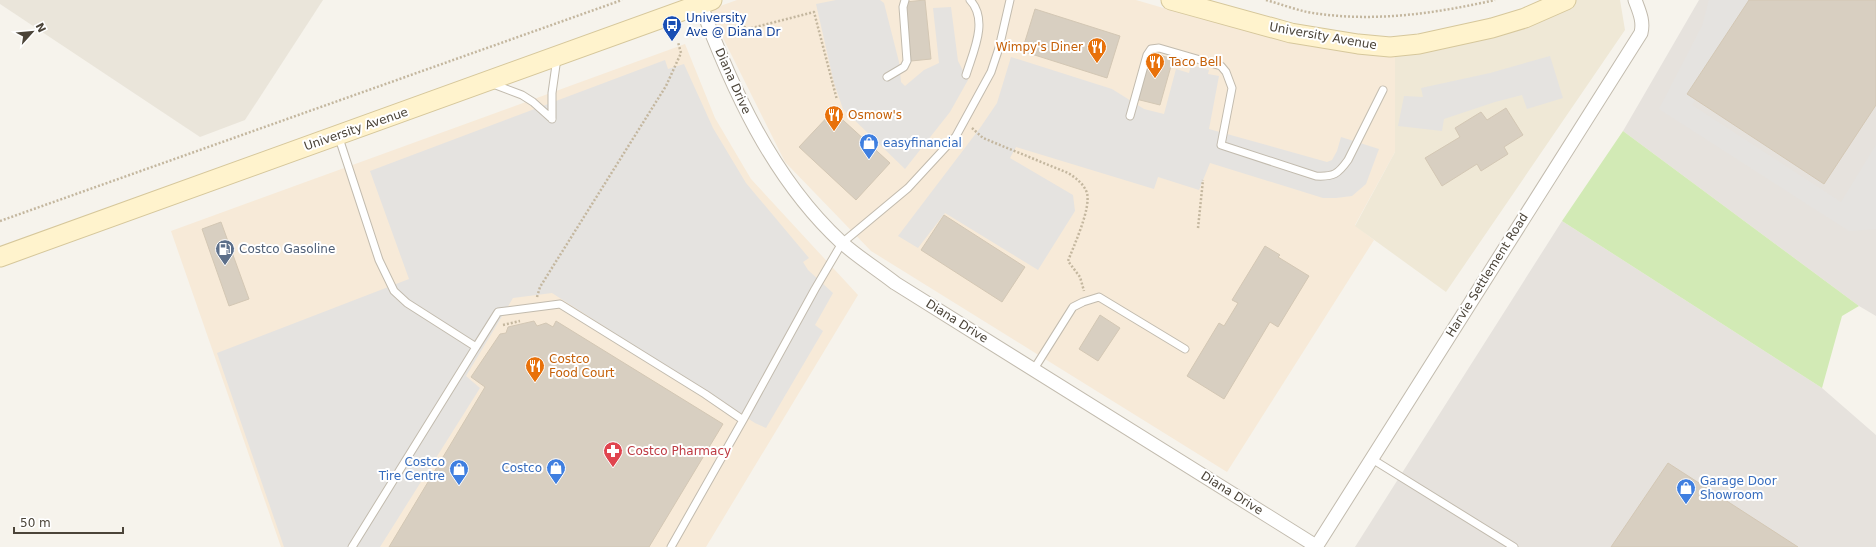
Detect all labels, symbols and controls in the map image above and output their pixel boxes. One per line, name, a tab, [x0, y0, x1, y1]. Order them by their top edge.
place label: University Ave @ Diana Dr	[686, 11, 781, 39]
north arrow	[12, 12, 52, 52]
bus stop icon: University Ave @ Diana Dr	[661, 14, 683, 42]
street label: University Avenue	[1268, 20, 1378, 52]
text: N	[33, 21, 48, 35]
restaurant icon: Wimpy's Diner	[1086, 36, 1108, 64]
place label: Wimpy's Diner	[996, 40, 1083, 54]
street label: Diana Drive	[712, 46, 754, 116]
restaurant icon: Taco Bell	[1144, 51, 1166, 79]
place label: Taco Bell	[1168, 55, 1222, 69]
restaurant icon: Osmow's	[823, 104, 845, 132]
street label: University Avenue	[302, 105, 410, 153]
place label: Osmow's	[848, 108, 902, 122]
shop icon: easyfinancial	[858, 132, 880, 160]
place label: easyfinancial	[883, 136, 962, 150]
street label: Harvie Settlement Road	[1443, 210, 1531, 340]
fuel station icon: Costco Gasoline	[214, 238, 236, 266]
place label: Costco Gasoline	[239, 242, 335, 256]
street label: Diana Drive	[923, 296, 991, 346]
place label: Costco Food Court	[549, 352, 615, 380]
restaurant icon: Costco Food Court	[524, 355, 546, 383]
pharmacy icon: Costco Pharmacy	[602, 440, 624, 468]
place label: Costco Pharmacy	[627, 444, 731, 458]
place label: Costco Tire Centre	[378, 455, 445, 483]
shop icon: Costco	[545, 457, 567, 485]
shop icon: Costco Tire Centre	[448, 458, 470, 486]
place label: Costco	[501, 461, 542, 475]
street label: Diana Drive	[1198, 468, 1266, 518]
place label: Garage Door Showroom	[1700, 474, 1777, 502]
shop icon: Garage Door Showroom	[1675, 477, 1697, 505]
scale bar	[14, 509, 123, 535]
text: 50 m	[20, 516, 51, 530]

